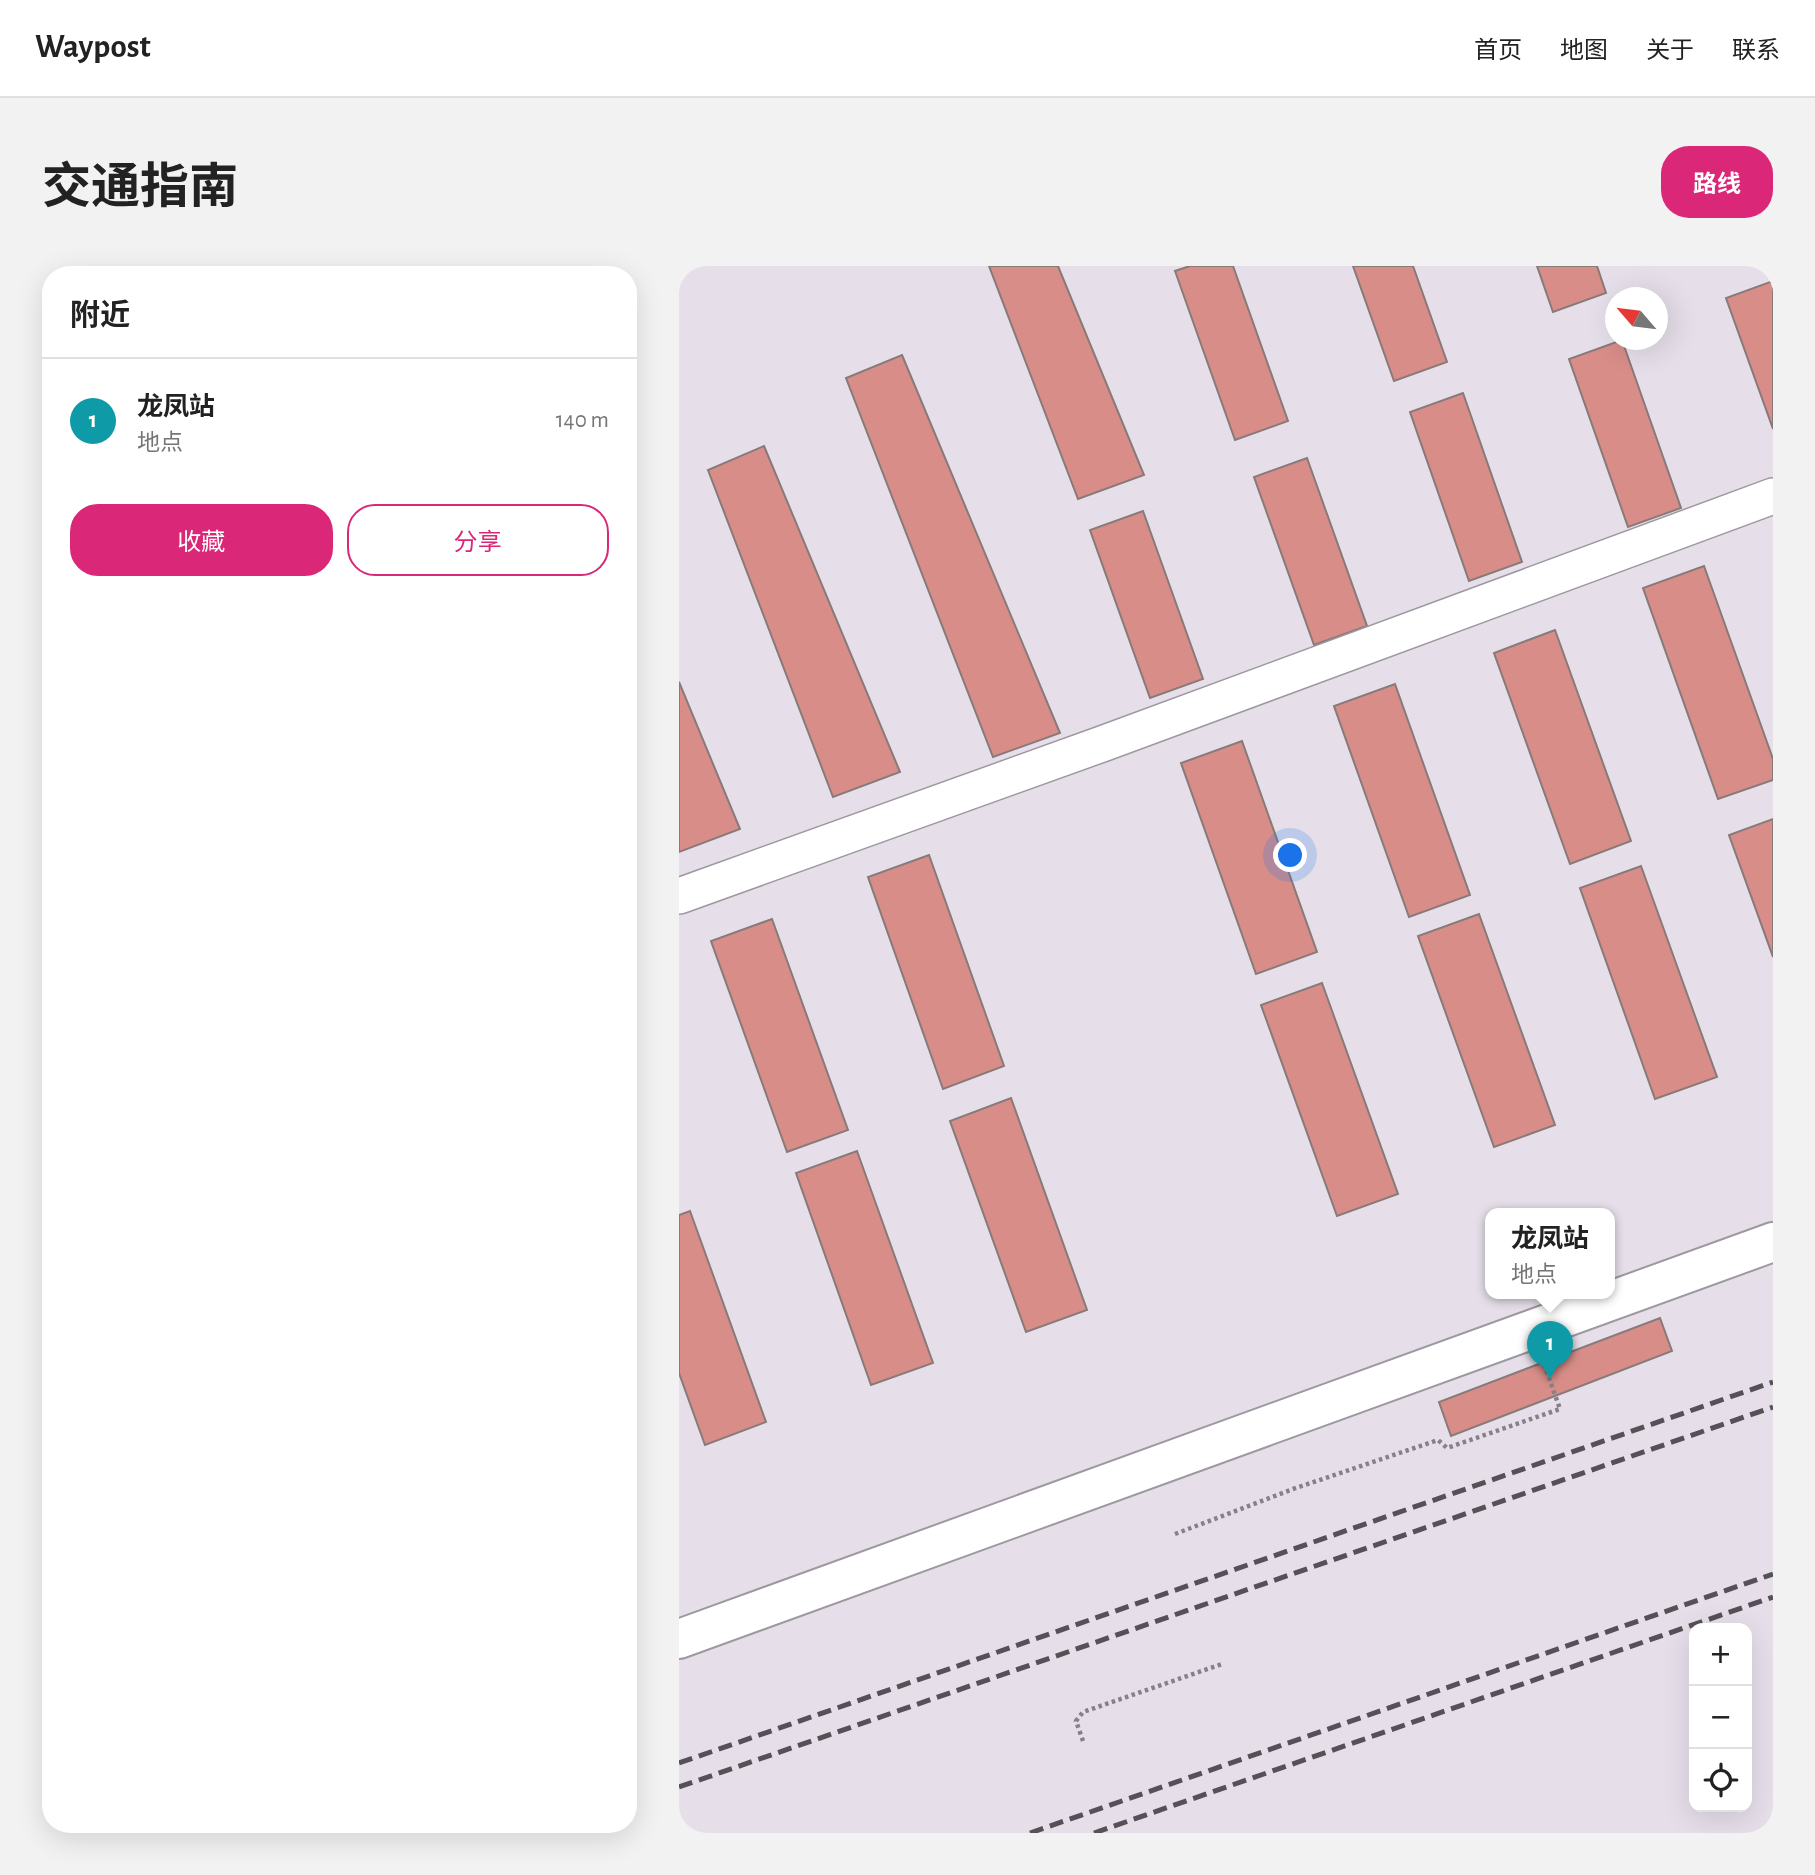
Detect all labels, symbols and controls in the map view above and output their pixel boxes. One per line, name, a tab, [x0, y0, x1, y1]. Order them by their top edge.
text: Waypost	[35, 31, 151, 64]
text: 首页	[1474, 39, 1522, 63]
text: 地图	[1560, 39, 1608, 63]
text: 关于	[1646, 39, 1694, 63]
text: 联系	[1732, 39, 1780, 63]
button: 路线	[1661, 146, 1773, 218]
text: 交通指南	[42, 164, 238, 213]
north arrow	[1605, 287, 1668, 350]
text: 附近	[70, 301, 130, 331]
text: 龙凤站	[137, 394, 215, 420]
text: 1	[89, 409, 97, 432]
text: 140 m	[556, 409, 609, 432]
text: 地点	[137, 432, 183, 455]
button: 收藏	[70, 504, 333, 576]
button: 分享	[347, 504, 609, 576]
your location	[1273, 838, 1307, 872]
popup	[1485, 1208, 1615, 1299]
text: 龙凤站	[1511, 1226, 1589, 1252]
text: 地点	[1511, 1264, 1557, 1287]
pin: 1	[1527, 1321, 1573, 1379]
map controls	[1689, 1623, 1752, 1812]
button: +	[1689, 1623, 1752, 1686]
button: −	[1689, 1686, 1752, 1749]
button: locate	[1689, 1749, 1752, 1812]

